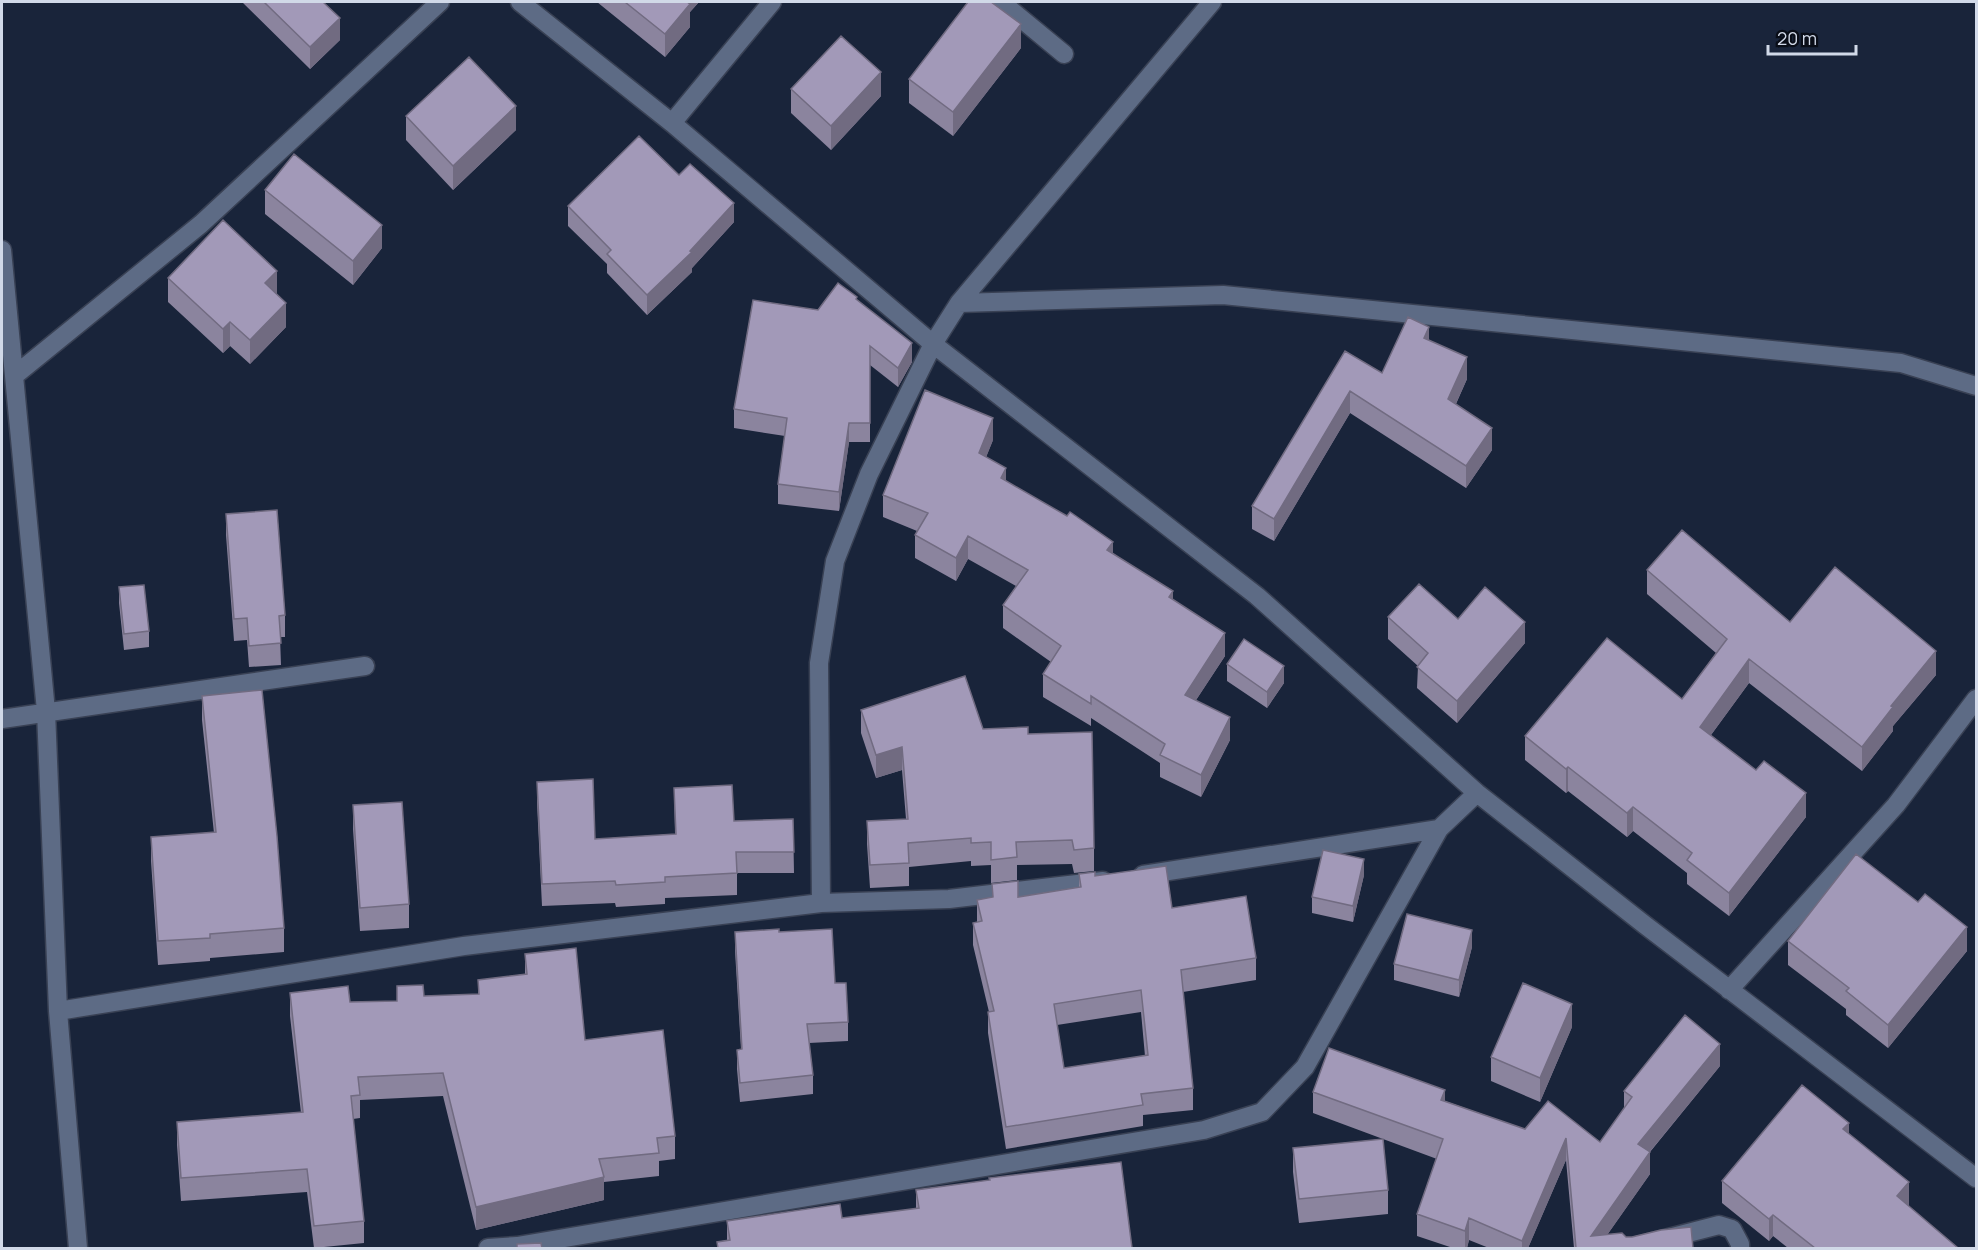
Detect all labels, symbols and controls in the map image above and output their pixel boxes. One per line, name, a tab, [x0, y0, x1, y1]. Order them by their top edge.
scale bar	[1768, 18, 1856, 56]
text: 20 m	[1777, 26, 1817, 50]

